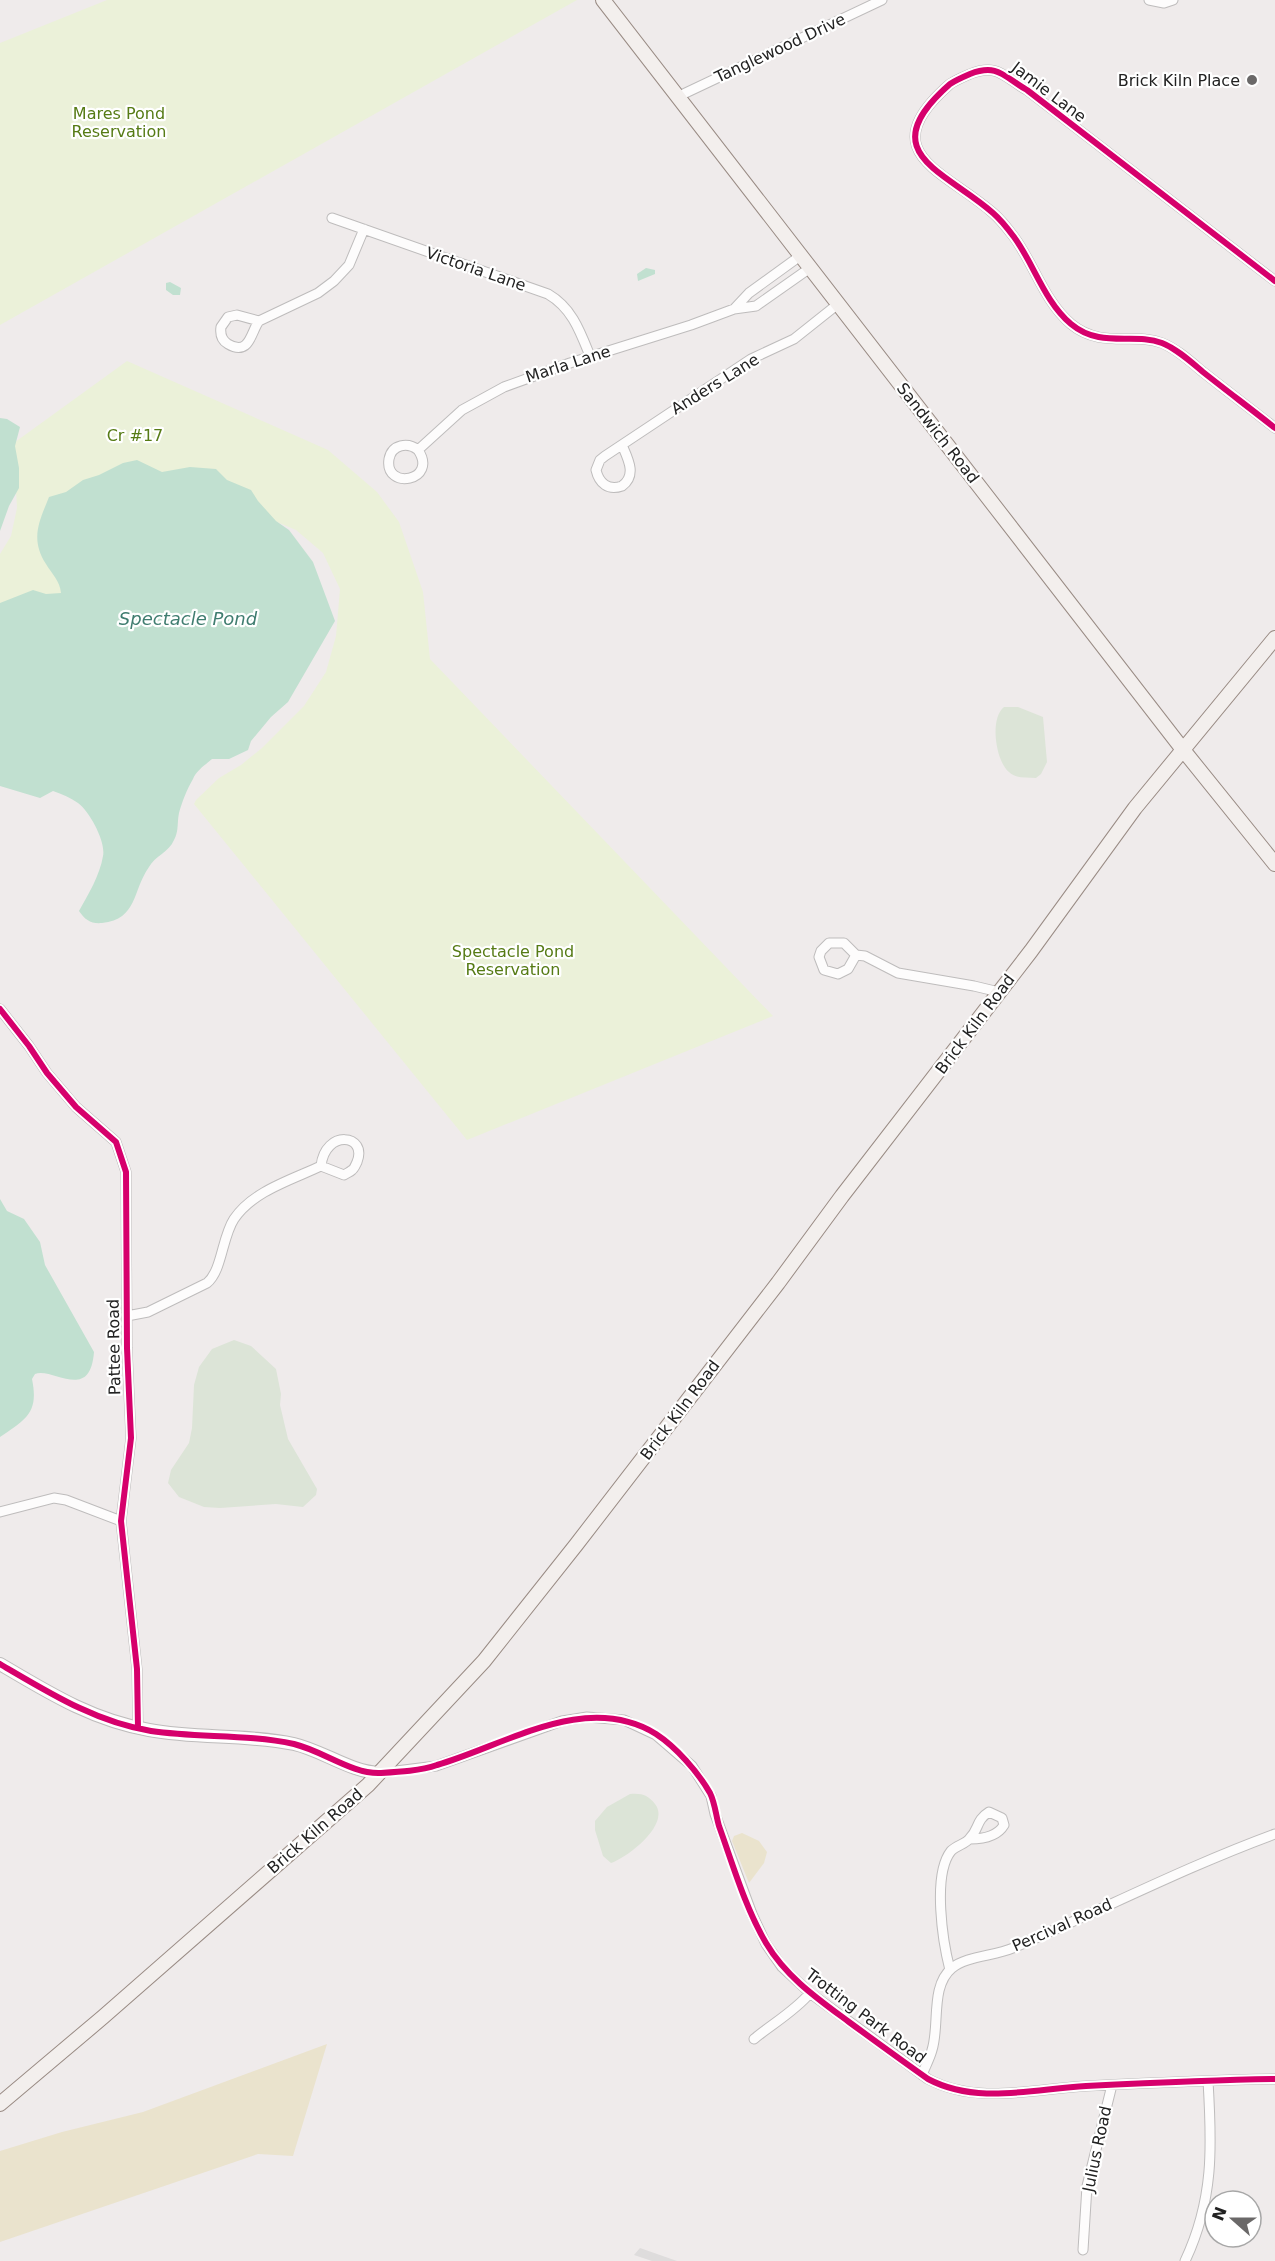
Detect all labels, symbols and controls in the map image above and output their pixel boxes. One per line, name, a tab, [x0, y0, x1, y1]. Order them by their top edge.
street label: Tanglewood Drive	[711, 9, 848, 87]
street label: Jamie Lane	[1007, 57, 1090, 126]
place label: Brick Kiln Place	[1118, 71, 1240, 90]
marker: Brick Kiln Place	[1245, 73, 1259, 87]
park label: Mares Pond Reservation	[72, 104, 166, 141]
street label: Victoria Lane	[423, 243, 529, 295]
street label: Marla Lane	[523, 341, 613, 387]
street label: Anders Lane	[668, 350, 762, 418]
street label: Sandwich Road	[893, 379, 983, 487]
park label: Cr #17	[107, 426, 163, 445]
water label: Spectacle Pond	[119, 608, 258, 629]
park label: Spectacle Pond Reservation	[452, 942, 574, 979]
street label: Brick Kiln Road	[931, 970, 1019, 1078]
street label: Pattee Road	[104, 1299, 124, 1395]
street label: Brick Kiln Road	[636, 1356, 724, 1464]
street label: Brick Kiln Road	[264, 1784, 366, 1878]
street label: Percival Road	[1009, 1894, 1115, 1956]
street label: Trotting Park Road	[801, 1964, 930, 2067]
street label: Julius Road	[1078, 2104, 1115, 2195]
north arrow	[1203, 2189, 1263, 2249]
text: N	[1208, 2204, 1231, 2223]

